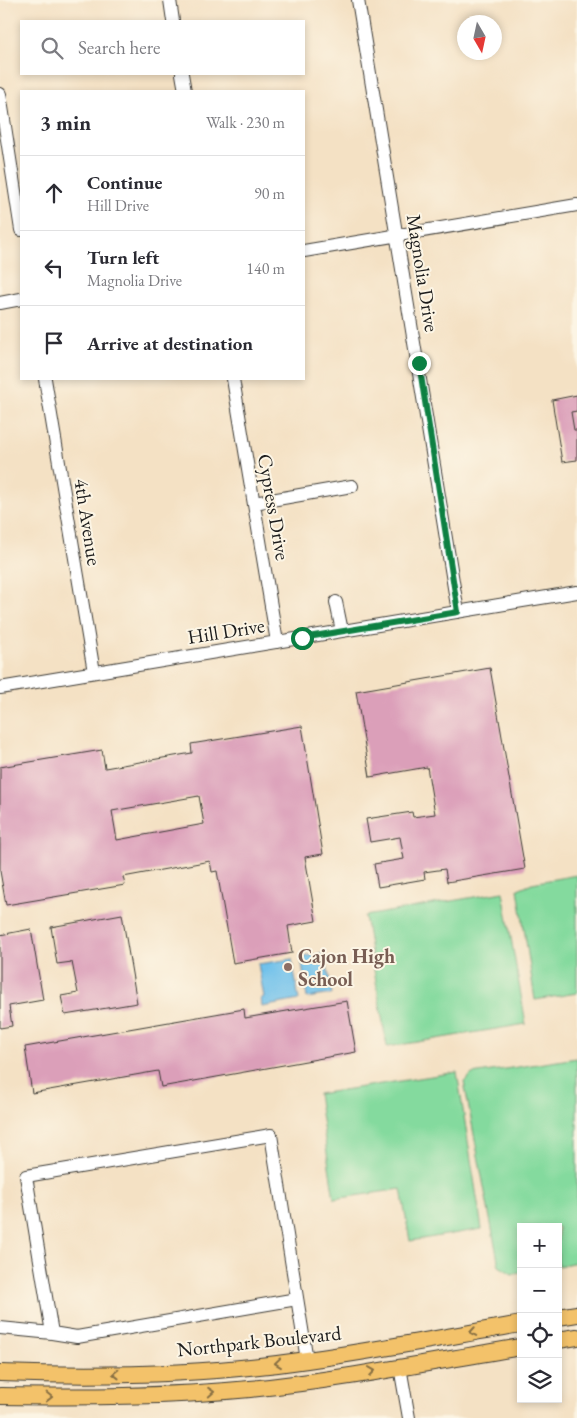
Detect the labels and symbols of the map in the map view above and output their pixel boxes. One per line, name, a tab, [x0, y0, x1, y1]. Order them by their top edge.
north arrow	[457, 15, 502, 60]
street label: Magnolia Drive	[401, 212, 445, 334]
route end	[408, 352, 431, 375]
street label: Cypress Drive	[252, 452, 296, 562]
street label: 4th Avenue	[68, 477, 108, 567]
street label: Hill Drive	[186, 612, 266, 650]
route start	[291, 627, 314, 650]
place label: Cajon High School	[298, 943, 395, 992]
marker: Cajon High School	[282, 961, 294, 973]
street label: Northpark Boulevard	[176, 1319, 343, 1363]
one-way arrow	[468, 1326, 477, 1336]
one-way arrow	[274, 1357, 282, 1368]
one-way arrow	[369, 1366, 377, 1377]
one-way arrow	[111, 1369, 119, 1379]
one-way arrow	[207, 1386, 215, 1397]
one-way arrow	[45, 1391, 53, 1402]

